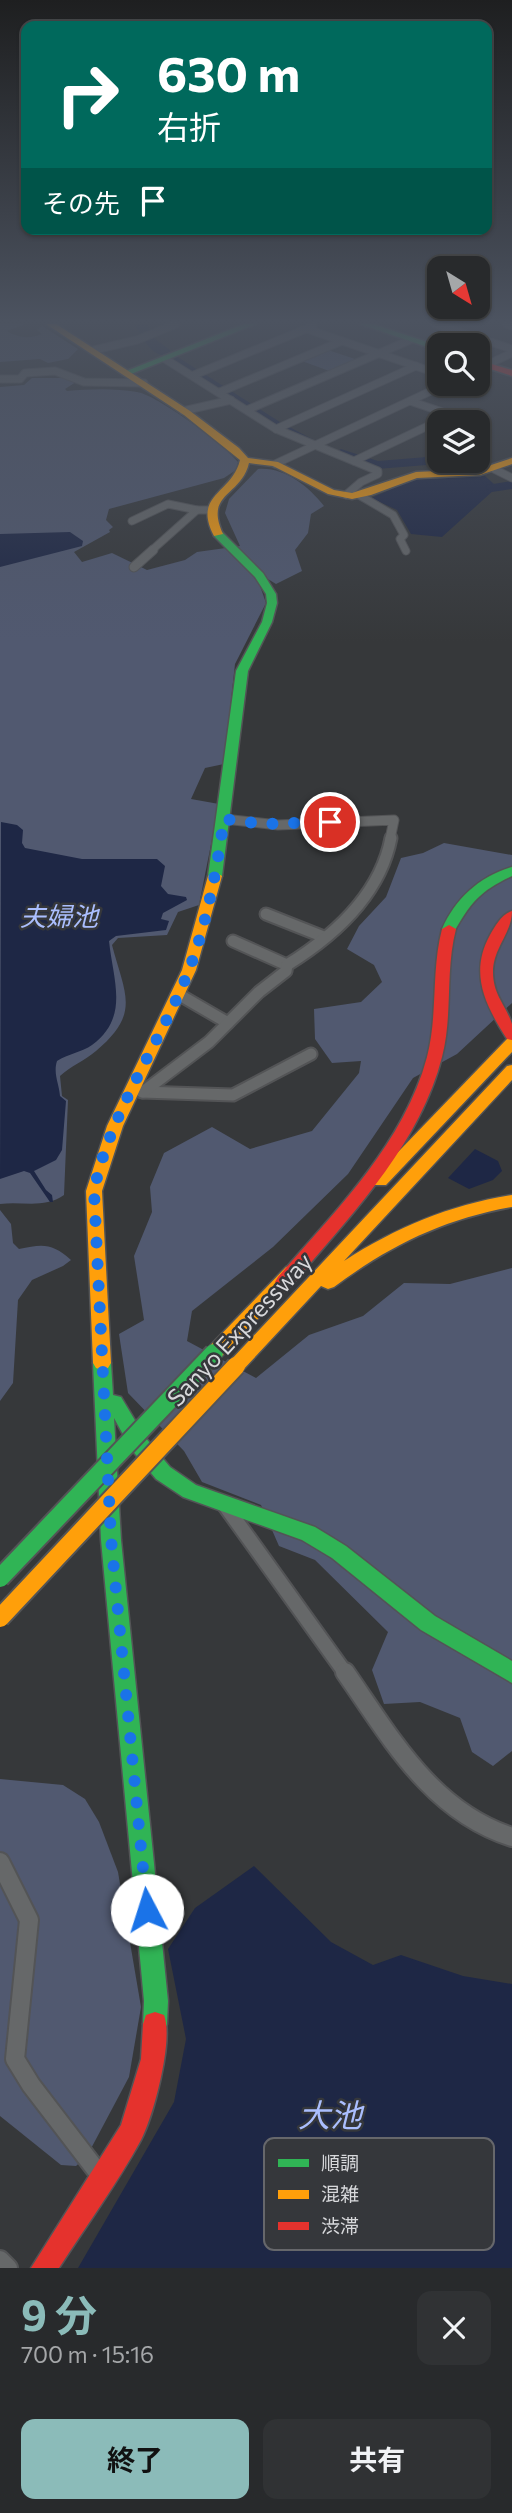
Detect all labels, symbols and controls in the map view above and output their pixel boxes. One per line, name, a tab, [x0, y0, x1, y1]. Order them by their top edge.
text: 630 m	[157, 42, 300, 102]
icon: right	[42, 49, 133, 140]
text: 右折	[157, 106, 221, 146]
icon: arrive	[134, 182, 172, 220]
text: その先	[42, 187, 120, 218]
north arrow	[427, 256, 490, 318]
map controls	[427, 256, 490, 473]
button: search	[427, 333, 490, 396]
button: layers	[427, 410, 490, 473]
pin	[300, 792, 360, 852]
icon: arrive	[311, 803, 349, 841]
water label: 夫婦池	[20, 900, 101, 931]
street label: Sanyo Expressway	[160, 1246, 318, 1412]
position arrow	[110, 1873, 184, 1947]
water label: 大池	[298, 2094, 365, 2134]
legend	[264, 2138, 494, 2250]
text: 順調	[321, 2151, 359, 2174]
text: 混雑	[321, 2182, 359, 2205]
text: 渋滞	[321, 2214, 359, 2237]
text: 9 分	[21, 2288, 97, 2340]
button: close	[417, 2291, 491, 2365]
text: 700 m · 15:16	[21, 2340, 154, 2368]
button: 終了	[21, 2419, 249, 2499]
button: 共有	[263, 2419, 491, 2499]

